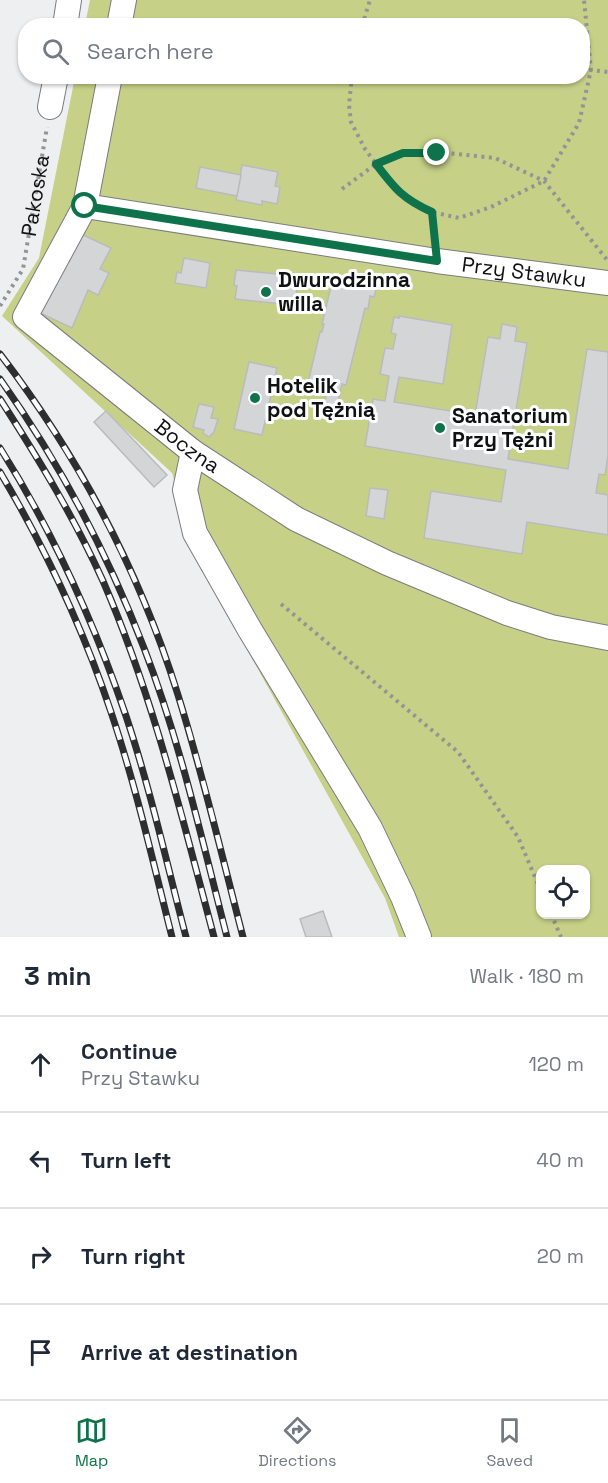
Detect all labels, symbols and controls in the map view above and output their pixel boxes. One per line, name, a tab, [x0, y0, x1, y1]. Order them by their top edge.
search box	[18, 18, 590, 84]
icon: search	[39, 35, 72, 68]
text: Search here	[87, 37, 214, 65]
route end	[423, 139, 449, 165]
street label: Pakoska	[15, 153, 55, 238]
route start	[71, 192, 97, 218]
street label: Przy Stawku	[460, 250, 588, 293]
place label: Dwurodzinna willa	[278, 266, 410, 317]
marker: Dwurodzinna willa	[259, 285, 273, 299]
place label: Hotelik pod Tężnią	[267, 372, 375, 423]
marker: Hotelik pod Tężnią	[248, 391, 262, 405]
place label: Sanatorium Przy Tężni	[452, 402, 568, 453]
street label: Boczna	[149, 413, 225, 479]
marker: Sanatorium Przy Tężni	[433, 421, 447, 435]
map controls	[536, 865, 590, 919]
button: locate	[536, 865, 590, 919]
text: 3 min	[24, 959, 92, 993]
text: Walk · 180 m	[470, 963, 584, 989]
text: Continue	[81, 1037, 177, 1065]
icon: ahead	[24, 1048, 57, 1081]
text: 120 m	[528, 1051, 584, 1077]
text: Przy Stawku	[81, 1065, 200, 1091]
icon: left	[24, 1144, 57, 1177]
text: Turn left	[81, 1146, 171, 1174]
text: 40 m	[536, 1147, 584, 1173]
icon: right	[24, 1240, 57, 1273]
text: Turn right	[81, 1242, 186, 1270]
text: 20 m	[537, 1243, 584, 1269]
icon: arrive	[24, 1336, 57, 1369]
text: Arrive at destination	[81, 1338, 298, 1366]
tab: Map	[75, 1414, 108, 1471]
tab: Directions	[258, 1414, 337, 1471]
tab: Saved	[486, 1414, 533, 1471]

